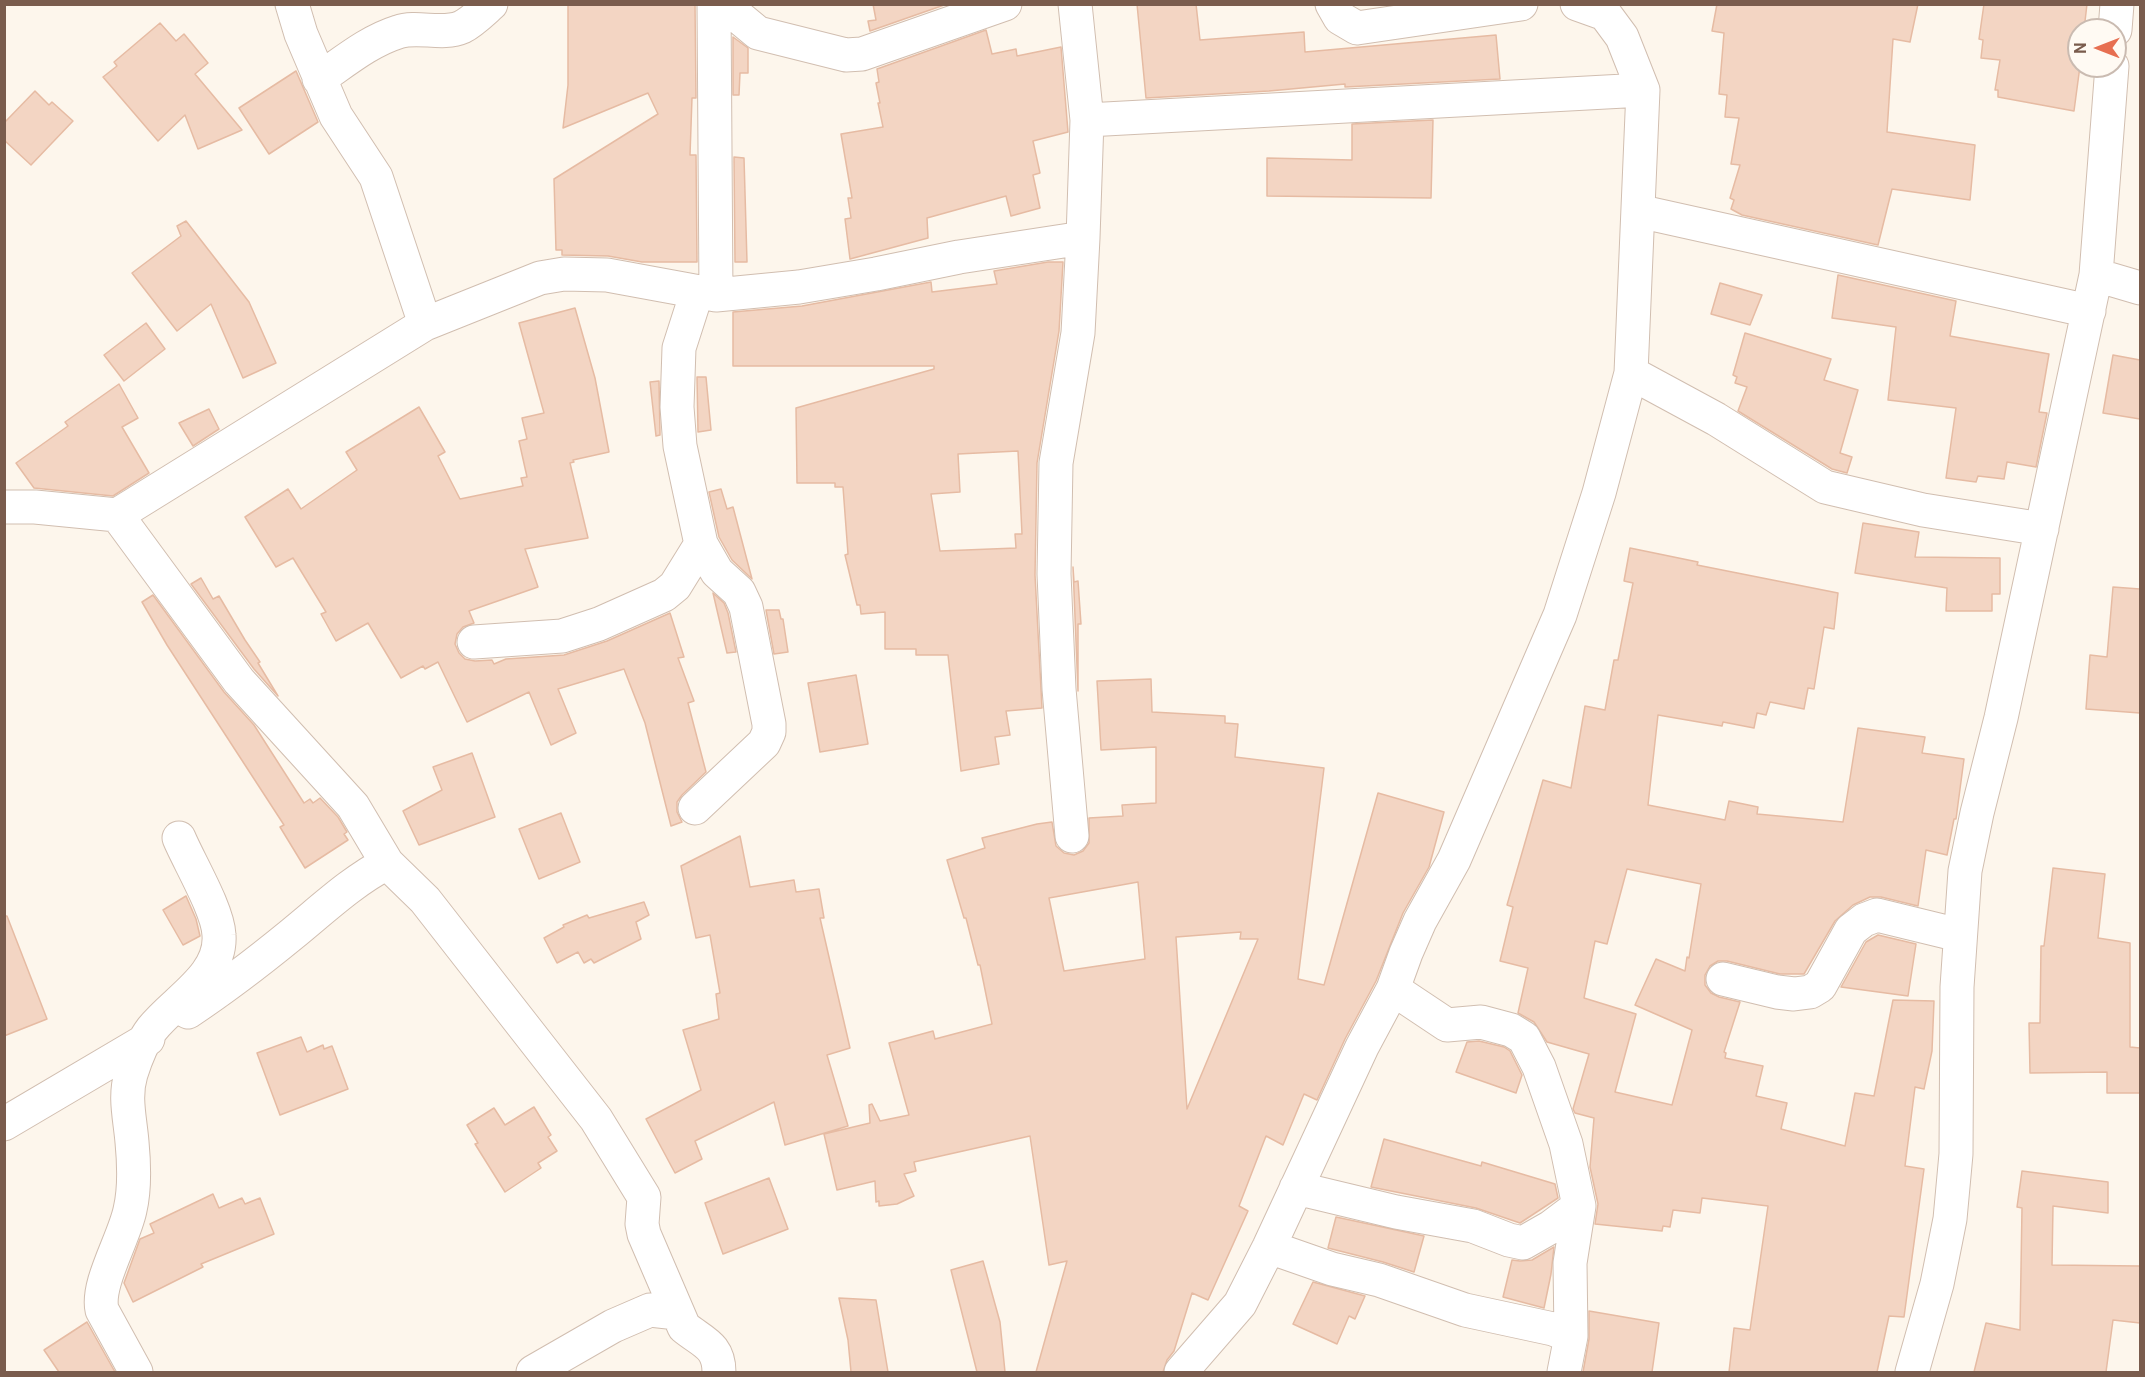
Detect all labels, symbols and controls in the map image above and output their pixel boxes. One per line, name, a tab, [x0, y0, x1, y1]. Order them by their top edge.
north arrow	[2067, 18, 2127, 78]
text: N	[2071, 42, 2090, 54]

